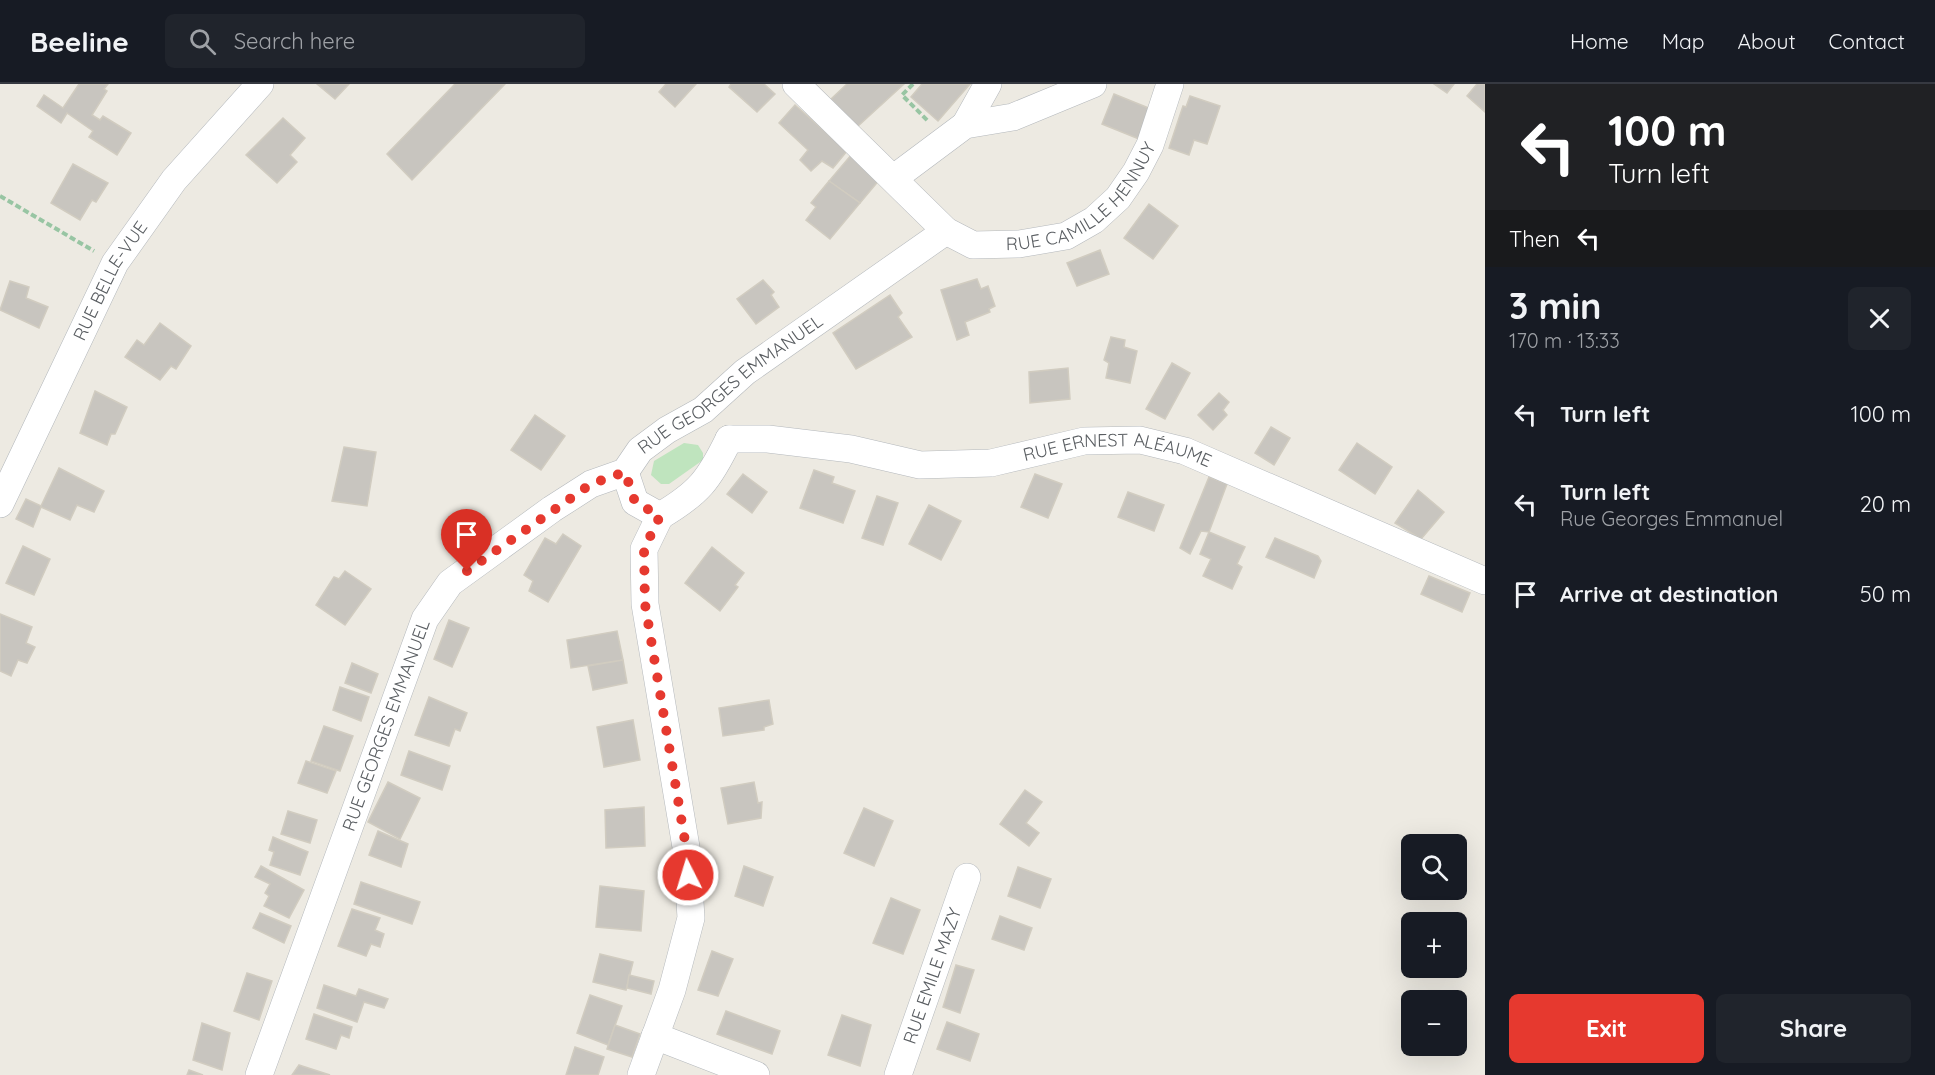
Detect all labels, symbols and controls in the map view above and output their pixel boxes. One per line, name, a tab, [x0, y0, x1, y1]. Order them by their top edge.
search box	[165, 14, 585, 68]
text: Beeline	[30, 24, 129, 59]
icon: search	[186, 25, 219, 58]
text: Search here	[234, 27, 355, 55]
text: Home	[1570, 28, 1629, 54]
text: Map	[1662, 28, 1705, 54]
text: About	[1738, 28, 1796, 54]
text: Contact	[1829, 28, 1905, 54]
text: 100 m	[1608, 104, 1726, 157]
icon: left	[1509, 108, 1587, 186]
street label: RUE CAMILLE HENNUY	[1006, 138, 1161, 255]
text: Turn left	[1608, 156, 1710, 190]
street label: RUE BELLE-VUE	[68, 216, 152, 344]
icon: left	[1572, 222, 1605, 255]
text: Then	[1509, 225, 1560, 253]
text: 3 min	[1509, 283, 1602, 328]
button: close	[1848, 287, 1911, 350]
street label: RUE GEORGES EMMANUEL	[633, 309, 827, 459]
text: 170 m · 13:33	[1509, 328, 1620, 353]
icon: left	[1509, 398, 1542, 431]
text: Turn left	[1560, 400, 1650, 428]
text: 100 m	[1851, 400, 1911, 428]
street label: RUE ERNEST ALÉAUME	[1021, 428, 1215, 472]
text: Turn left	[1560, 478, 1650, 506]
icon: left	[1509, 488, 1542, 521]
text: 20 m	[1860, 490, 1911, 518]
text: Rue Georges Emmanuel	[1560, 506, 1783, 531]
pin	[441, 509, 492, 571]
icon: arrive	[450, 518, 483, 551]
icon: arrive	[1509, 578, 1542, 611]
text: Arrive at destination	[1560, 580, 1778, 608]
text: 50 m	[1860, 580, 1911, 608]
street label: RUE GEORGES EMMANUEL	[337, 616, 435, 834]
map controls	[1401, 834, 1467, 1056]
button: search	[1401, 834, 1467, 900]
position arrow	[656, 843, 720, 907]
street label: RUE EMILE MAZY	[898, 905, 966, 1047]
button: +	[1401, 912, 1467, 978]
button: −	[1401, 990, 1467, 1056]
button: Exit	[1509, 994, 1704, 1063]
button: Share	[1716, 994, 1911, 1063]

